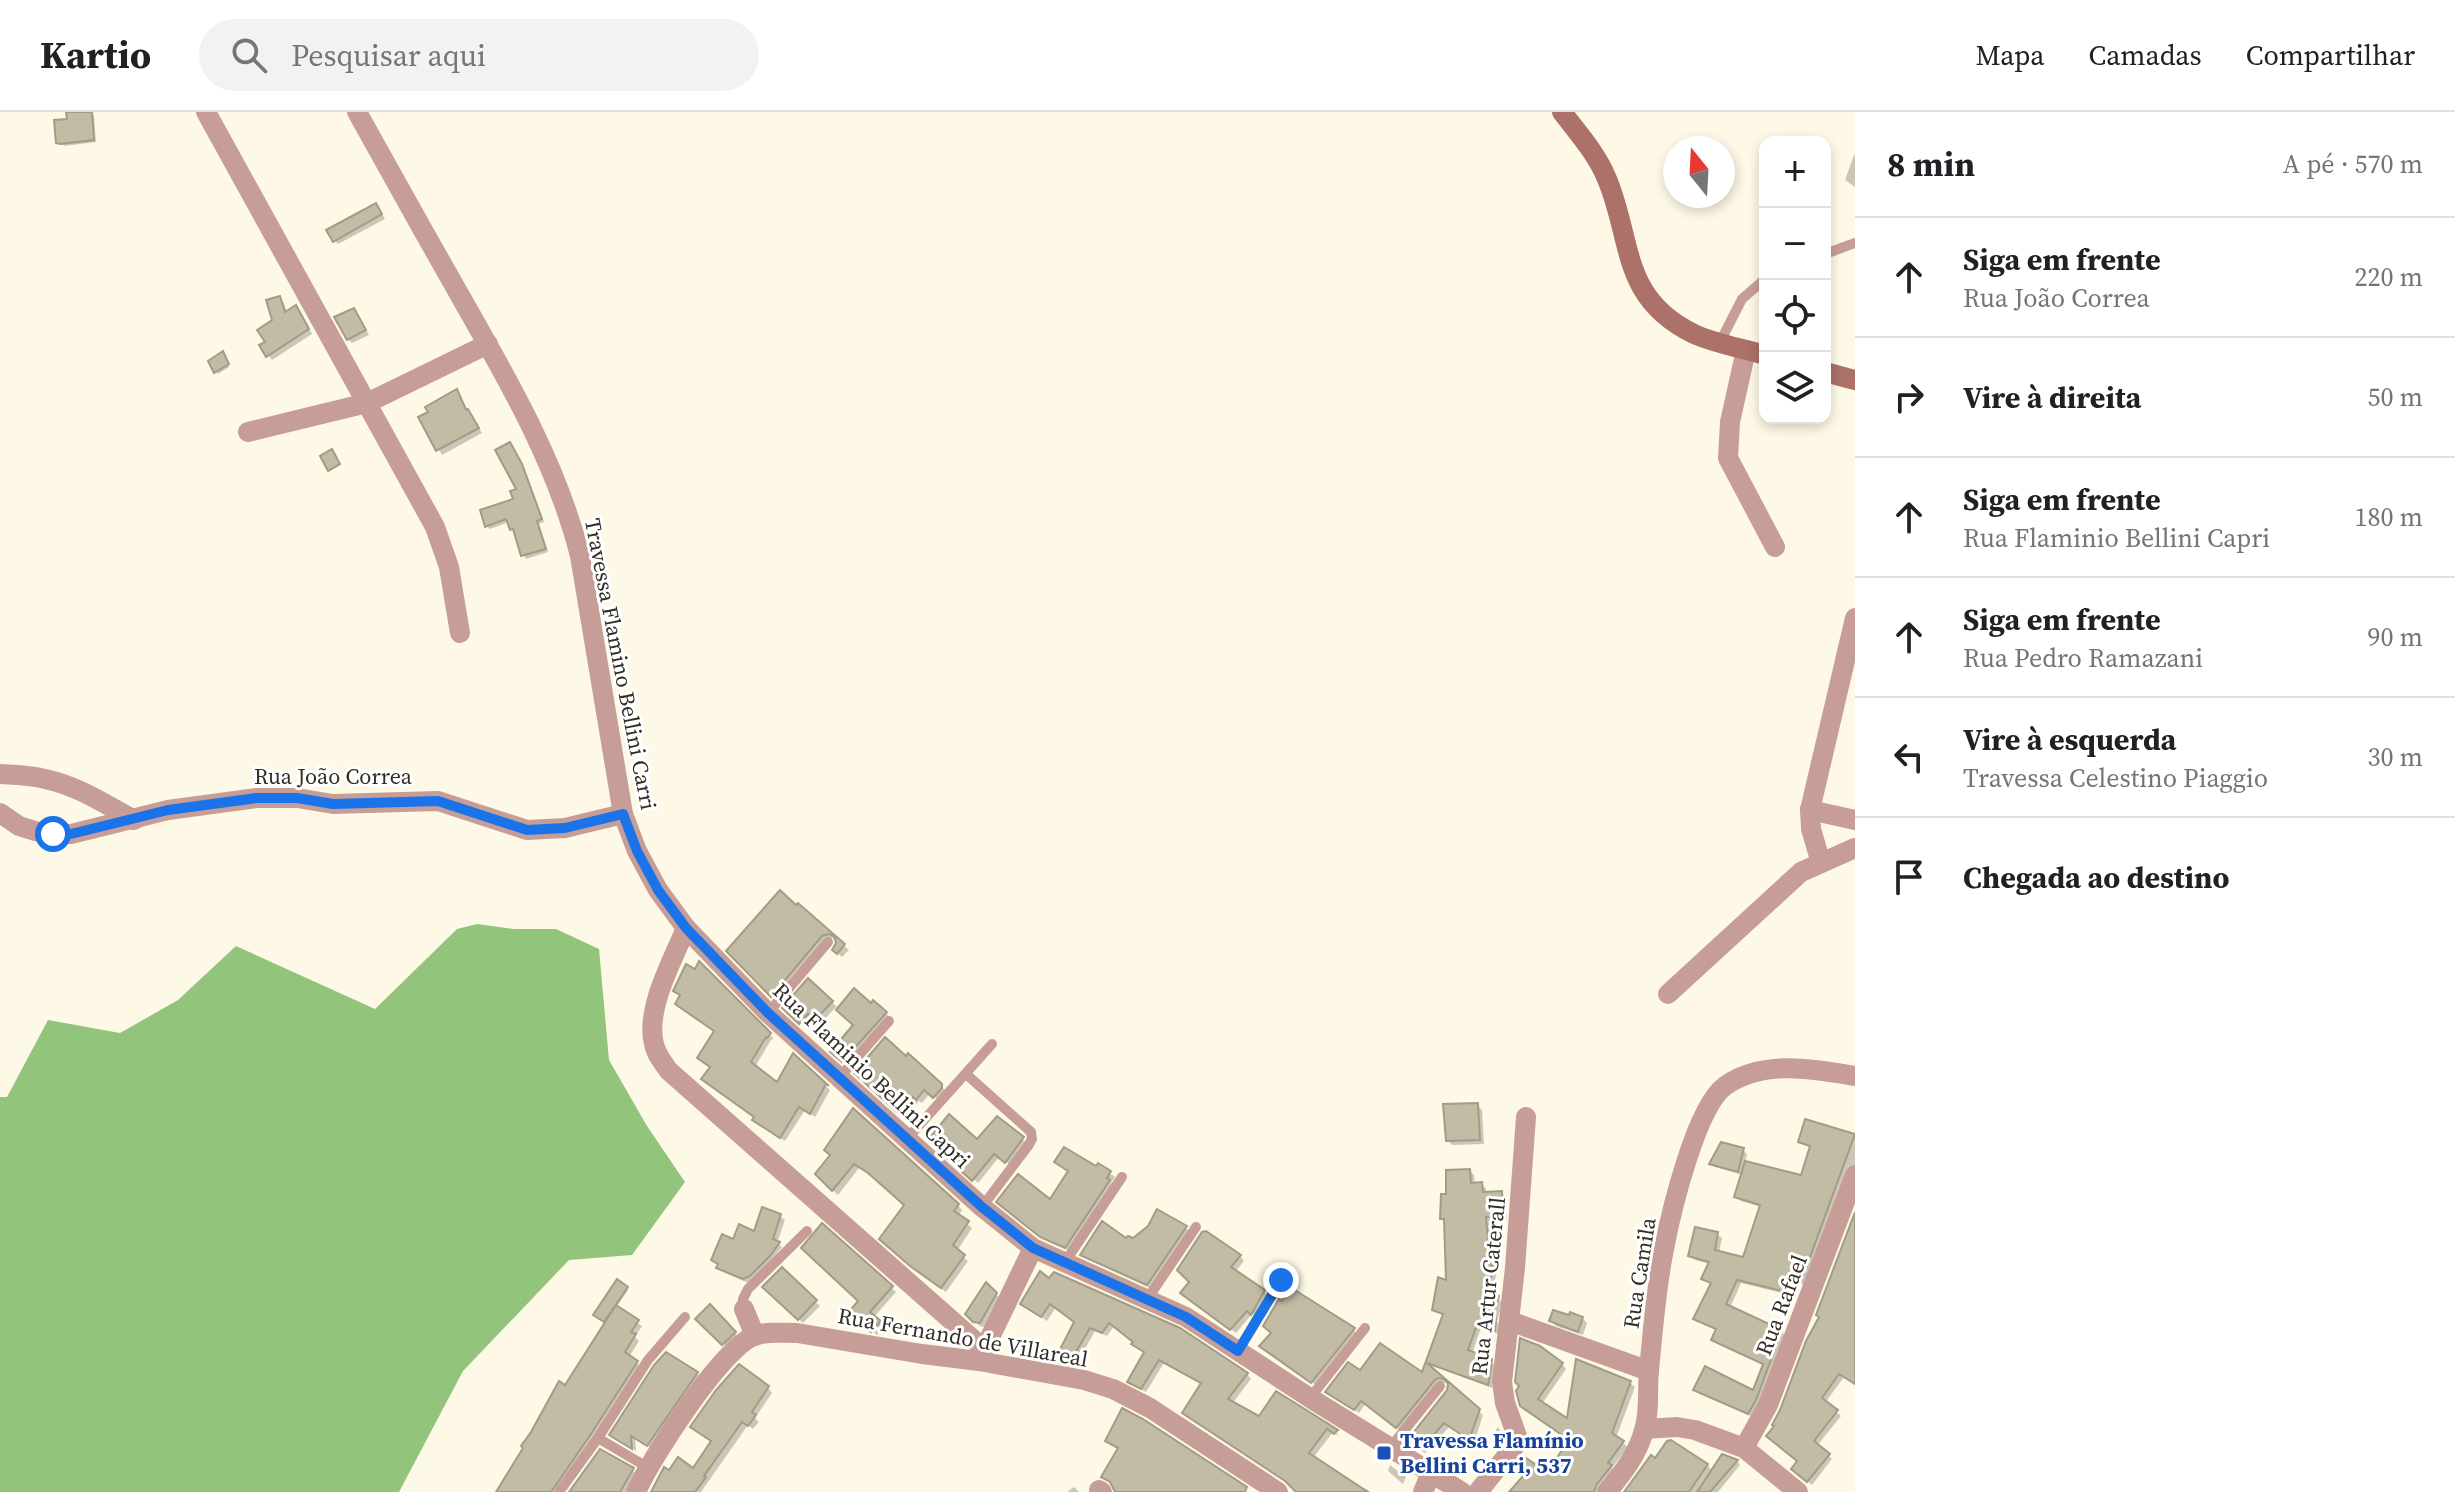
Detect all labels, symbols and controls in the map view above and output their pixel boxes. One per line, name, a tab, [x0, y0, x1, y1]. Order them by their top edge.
search box	[199, 19, 759, 91]
text: Kartio	[40, 29, 151, 81]
icon: search	[227, 33, 271, 77]
text: Pesquisar aqui	[291, 35, 486, 76]
text: Mapa	[1976, 36, 2045, 74]
text: Camadas	[2089, 36, 2202, 74]
text: Compartilhar	[2246, 36, 2415, 74]
north arrow	[1663, 136, 1735, 208]
map controls	[1759, 136, 1831, 424]
button: +	[1759, 136, 1831, 208]
text: 8 min	[1887, 141, 1975, 187]
text: A pé · 570 m	[2283, 146, 2423, 182]
button: −	[1759, 208, 1831, 280]
text: Siga em frente	[1963, 239, 2161, 280]
icon: ahead	[1887, 255, 1931, 299]
text: 220 m	[2355, 259, 2423, 295]
button: locate	[1759, 280, 1831, 352]
text: Rua João Correa	[1963, 280, 2150, 316]
button: layers	[1759, 352, 1831, 424]
icon: right	[1887, 375, 1931, 419]
text: Vire à direita	[1963, 377, 2142, 418]
text: 50 m	[2368, 379, 2423, 415]
text: Siga em frente	[1963, 479, 2161, 520]
icon: ahead	[1887, 495, 1931, 539]
text: 180 m	[2355, 499, 2423, 535]
street label: Travessa Flamino Bellini Carri	[578, 516, 664, 812]
text: Rua Flaminio Bellini Capri	[1963, 520, 2270, 556]
text: Siga em frente	[1963, 599, 2161, 640]
icon: ahead	[1887, 615, 1931, 659]
text: 90 m	[2368, 619, 2423, 655]
text: Rua Pedro Ramazani	[1963, 640, 2203, 676]
text: Vire à esquerda	[1963, 719, 2176, 760]
icon: left	[1887, 735, 1931, 779]
text: 30 m	[2368, 739, 2423, 775]
text: Travessa Celestino Piaggio	[1963, 760, 2268, 796]
street label: Rua João Correa	[254, 761, 413, 791]
route start	[35, 816, 71, 852]
icon: arrive	[1887, 855, 1931, 899]
text: Chegada ao destino	[1963, 857, 2229, 898]
street label: Rua Flaminio Bellini Capri	[767, 975, 977, 1175]
street label: Rua Artur Caterall	[1464, 1196, 1512, 1376]
street label: Rua Camila	[1615, 1215, 1663, 1331]
street label: Rua Rafael	[1748, 1250, 1814, 1360]
route end	[1263, 1262, 1299, 1298]
street label: Rua Fernando de Villareal	[835, 1300, 1091, 1374]
place label: Travessa Flamínio Bellini Carri, 537	[1400, 1425, 1584, 1480]
marker: Travessa Flamínio Bellini Carri, 537	[1375, 1444, 1393, 1462]

